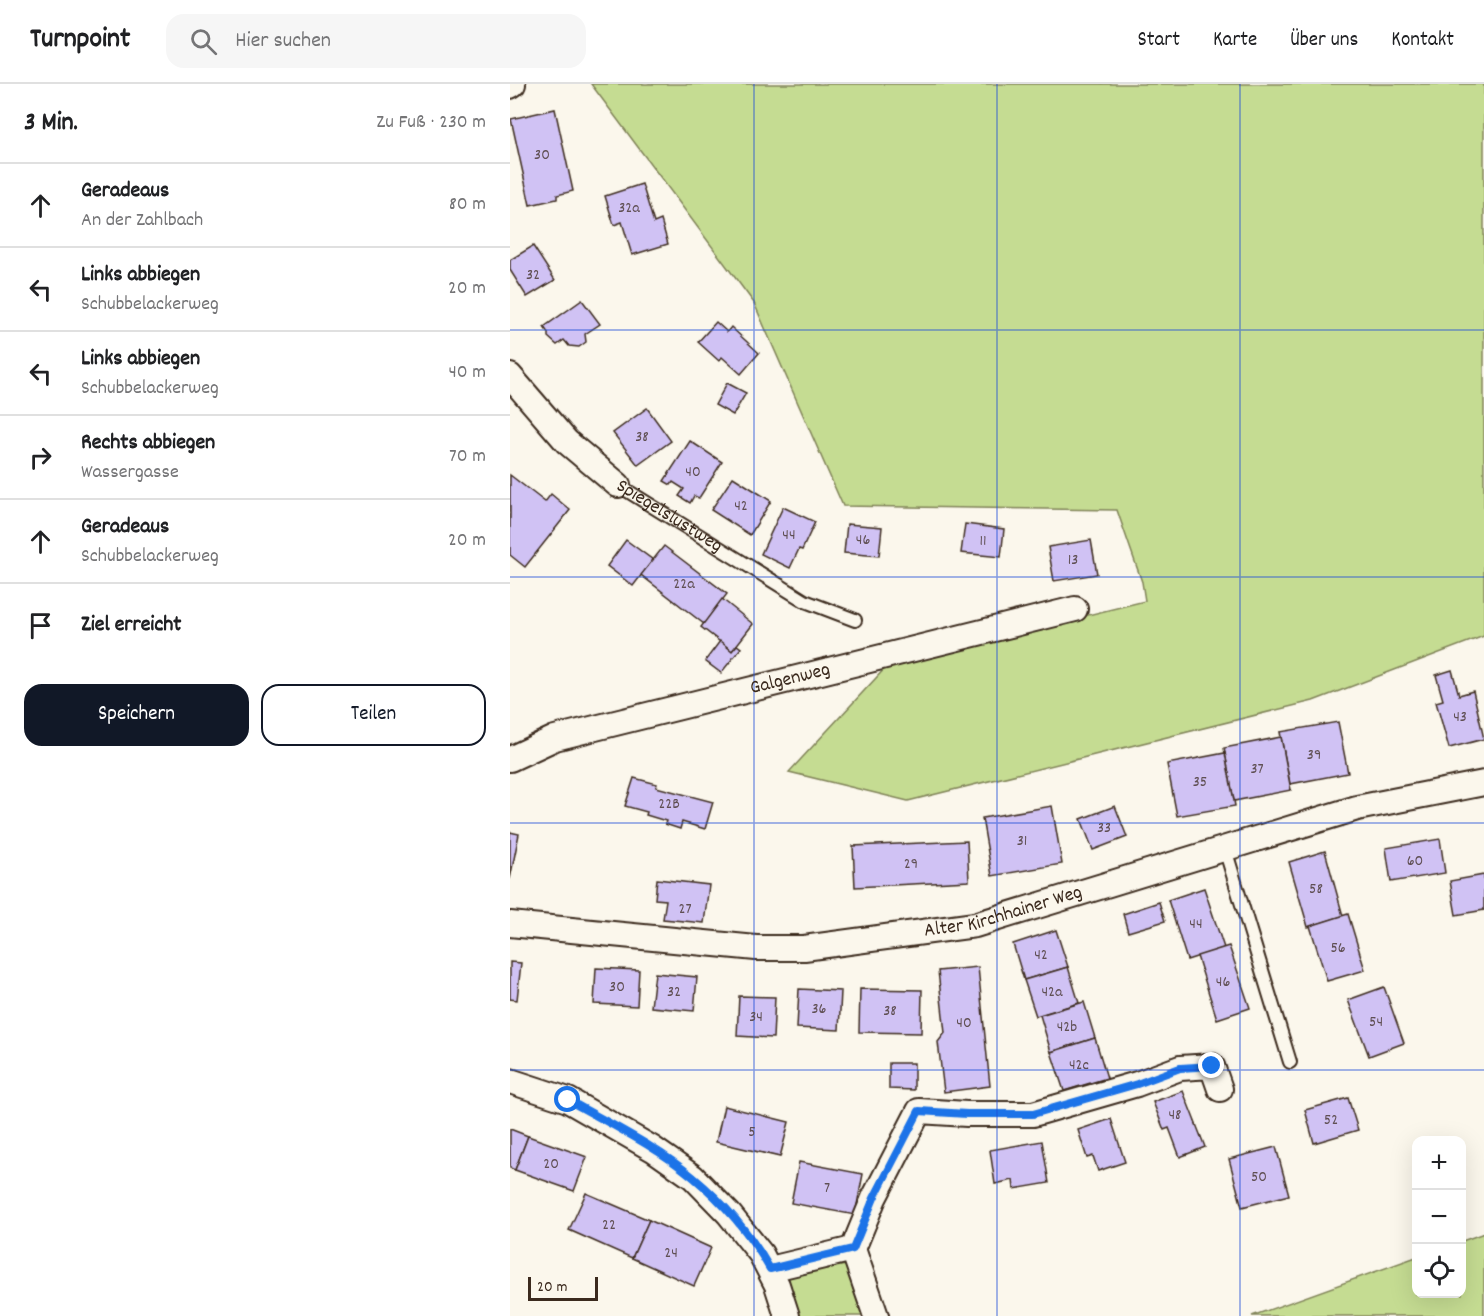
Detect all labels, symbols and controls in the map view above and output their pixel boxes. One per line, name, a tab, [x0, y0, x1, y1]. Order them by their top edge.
search box	[166, 14, 586, 68]
text: Turnpoint	[30, 21, 130, 61]
icon: search	[187, 25, 220, 58]
text: Hier suchen	[235, 26, 331, 57]
text: Start	[1138, 26, 1180, 56]
text: Karte	[1213, 26, 1257, 56]
text: Über uns	[1290, 26, 1358, 56]
text: Kontakt	[1391, 26, 1454, 56]
text: 3 Min.	[24, 105, 78, 142]
text: Zu Fuß · 230 m	[376, 109, 486, 137]
house number: 30	[534, 144, 550, 167]
text: Geradeaus	[81, 176, 169, 207]
icon: ahead	[24, 189, 57, 222]
text: 80 m	[449, 191, 486, 219]
house number: 32a	[618, 197, 640, 220]
text: An der Zahlbach	[81, 207, 203, 235]
text: Links abbiegen	[81, 260, 200, 291]
house number: 32	[526, 264, 540, 287]
icon: left	[24, 273, 57, 306]
text: 20 m	[448, 275, 486, 303]
text: Schubbelackerweg	[81, 291, 219, 319]
text: Links abbiegen	[81, 344, 200, 375]
icon: left	[24, 357, 57, 390]
text: 40 m	[448, 359, 486, 387]
text: Schubbelackerweg	[81, 375, 219, 403]
house number: 38	[635, 426, 649, 449]
text: Rechts abbiegen	[81, 428, 215, 459]
icon: right	[24, 441, 57, 474]
text: 70 m	[449, 443, 486, 471]
text: Wassergasse	[81, 459, 179, 487]
house number: 40	[685, 461, 701, 484]
street label: Spiegelslustweg	[610, 473, 728, 560]
house number: 42	[734, 495, 748, 518]
text: Geradeaus	[81, 512, 169, 543]
house number: 44	[782, 524, 796, 547]
icon: ahead	[24, 525, 57, 558]
text: 20 m	[448, 527, 486, 555]
house number: 46	[856, 529, 870, 552]
house number: 11	[979, 530, 987, 553]
text: Schubbelackerweg	[81, 543, 219, 571]
house number: 13	[1068, 549, 1078, 572]
house number: 22a	[673, 573, 695, 596]
icon: arrive	[24, 609, 57, 642]
text: Ziel erreicht	[81, 610, 181, 641]
street label: Galgenweg	[747, 656, 833, 703]
button: Speichern	[24, 684, 249, 746]
button: Teilen	[261, 684, 486, 746]
house number: 43	[1453, 706, 1467, 729]
house number: 39	[1307, 744, 1321, 767]
house number: 37	[1250, 758, 1264, 781]
house number: 35	[1193, 771, 1207, 794]
house number: 22B	[658, 793, 680, 816]
house number: 33	[1097, 817, 1111, 840]
house number: 31	[1017, 830, 1027, 853]
house number: 60	[1407, 850, 1423, 873]
house number: 29	[904, 853, 918, 876]
house number: 58	[1309, 878, 1323, 901]
street label: Alter Kirchhainer Weg	[922, 879, 1086, 946]
house number: 27	[678, 898, 692, 921]
house number: 44	[1189, 913, 1203, 936]
house number: 56	[1330, 937, 1346, 960]
house number: 42	[1034, 944, 1048, 967]
house number: 46	[1216, 971, 1230, 994]
house number: 30	[609, 976, 625, 999]
house number: 32	[667, 981, 681, 1004]
house number: 42a	[1041, 981, 1063, 1004]
house number: 36	[812, 998, 827, 1021]
house number: 38	[883, 1000, 897, 1023]
house number: 34	[749, 1006, 763, 1029]
house number: 54	[1369, 1011, 1383, 1034]
house number: 40	[956, 1012, 972, 1035]
house number: 42b	[1057, 1016, 1077, 1039]
route end	[1198, 1052, 1224, 1078]
house number: 42c	[1069, 1054, 1089, 1077]
route start	[554, 1086, 580, 1112]
house number: 48	[1168, 1104, 1182, 1127]
house number: 52	[1324, 1109, 1338, 1132]
house number: 5	[748, 1121, 756, 1144]
map controls	[1412, 1136, 1466, 1298]
button: +	[1412, 1136, 1466, 1190]
house number: 20	[543, 1153, 559, 1176]
house number: 50	[1251, 1166, 1267, 1189]
house number: 7	[824, 1177, 830, 1200]
button: −	[1412, 1190, 1466, 1244]
house number: 22	[602, 1214, 616, 1237]
house number: 24	[664, 1242, 678, 1265]
button: locate	[1412, 1244, 1466, 1298]
scale bar	[528, 1274, 598, 1302]
text: 20 m	[537, 1276, 567, 1299]

